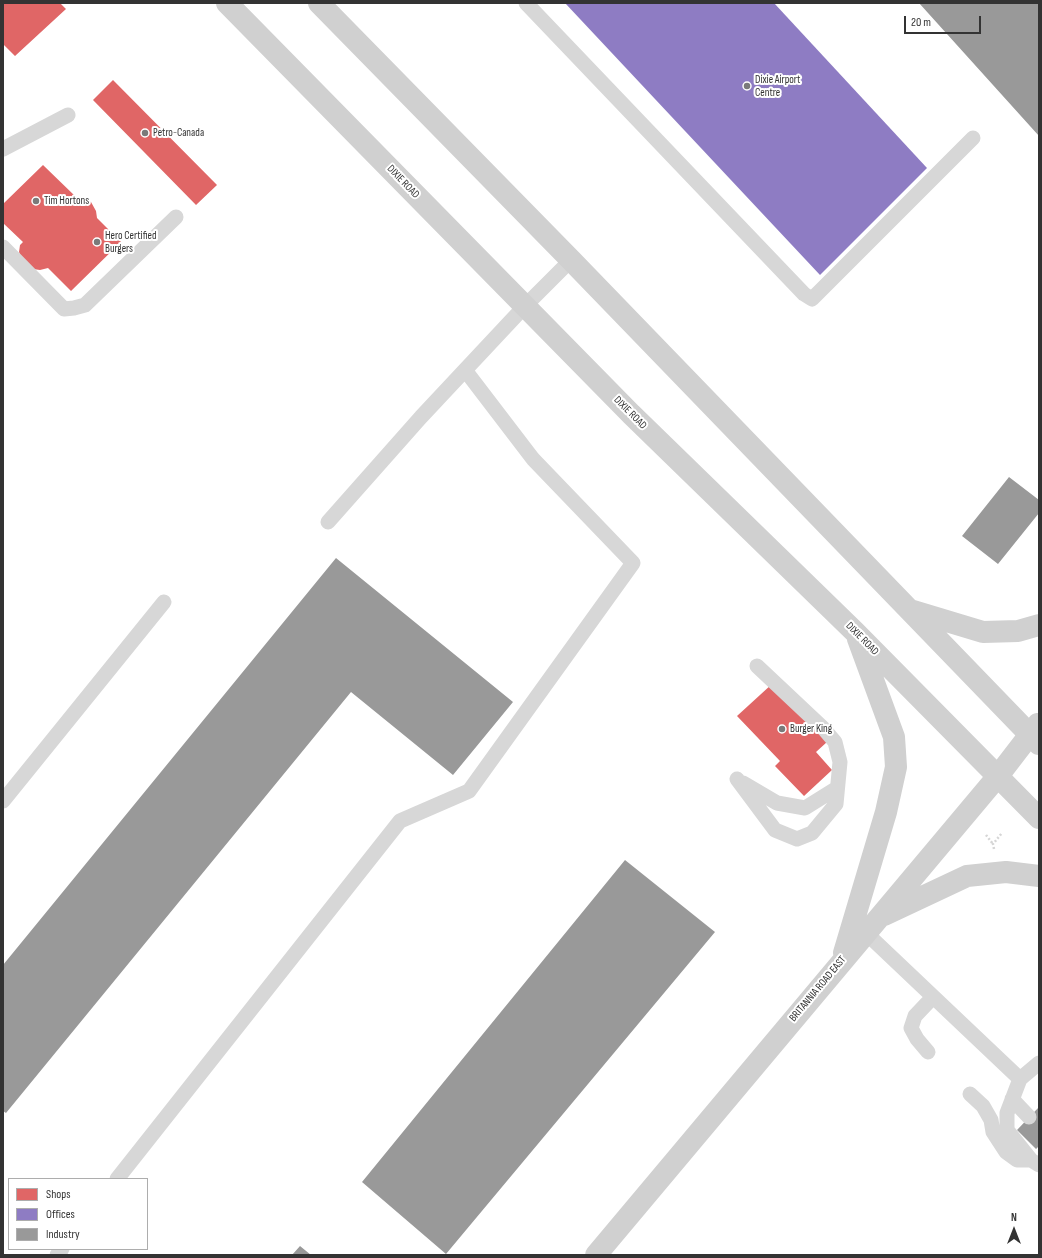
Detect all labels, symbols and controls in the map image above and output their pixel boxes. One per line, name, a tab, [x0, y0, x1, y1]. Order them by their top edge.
scale bar	[906, 8, 983, 34]
text: 20 m	[911, 15, 931, 30]
place label: Dixie Airport Centre	[755, 73, 800, 99]
marker: Dixie Airport Centre	[742, 81, 752, 91]
place label: Petro-Canada	[153, 126, 204, 140]
marker: Petro-Canada	[140, 128, 150, 138]
street label: DIXIE ROAD	[384, 163, 422, 201]
place label: Tim Hortons	[44, 194, 89, 208]
marker: Tim Hortons	[31, 196, 41, 206]
place label: Hero Certified Burgers	[105, 229, 156, 255]
marker: Hero Certified Burgers	[92, 237, 102, 247]
street label: DIXIE ROAD	[611, 394, 649, 432]
street label: DIXIE ROAD	[843, 620, 881, 658]
place label: Burger King	[790, 722, 832, 736]
marker: Burger King	[777, 724, 787, 734]
street label: BRITANNIA ROAD EAST	[787, 954, 849, 1024]
legend	[8, 1178, 148, 1250]
text: Shops	[46, 1187, 71, 1202]
text: Offices	[46, 1207, 75, 1222]
north arrow	[994, 1210, 1034, 1250]
text: N	[1011, 1211, 1017, 1224]
text: Industry	[46, 1227, 80, 1242]

